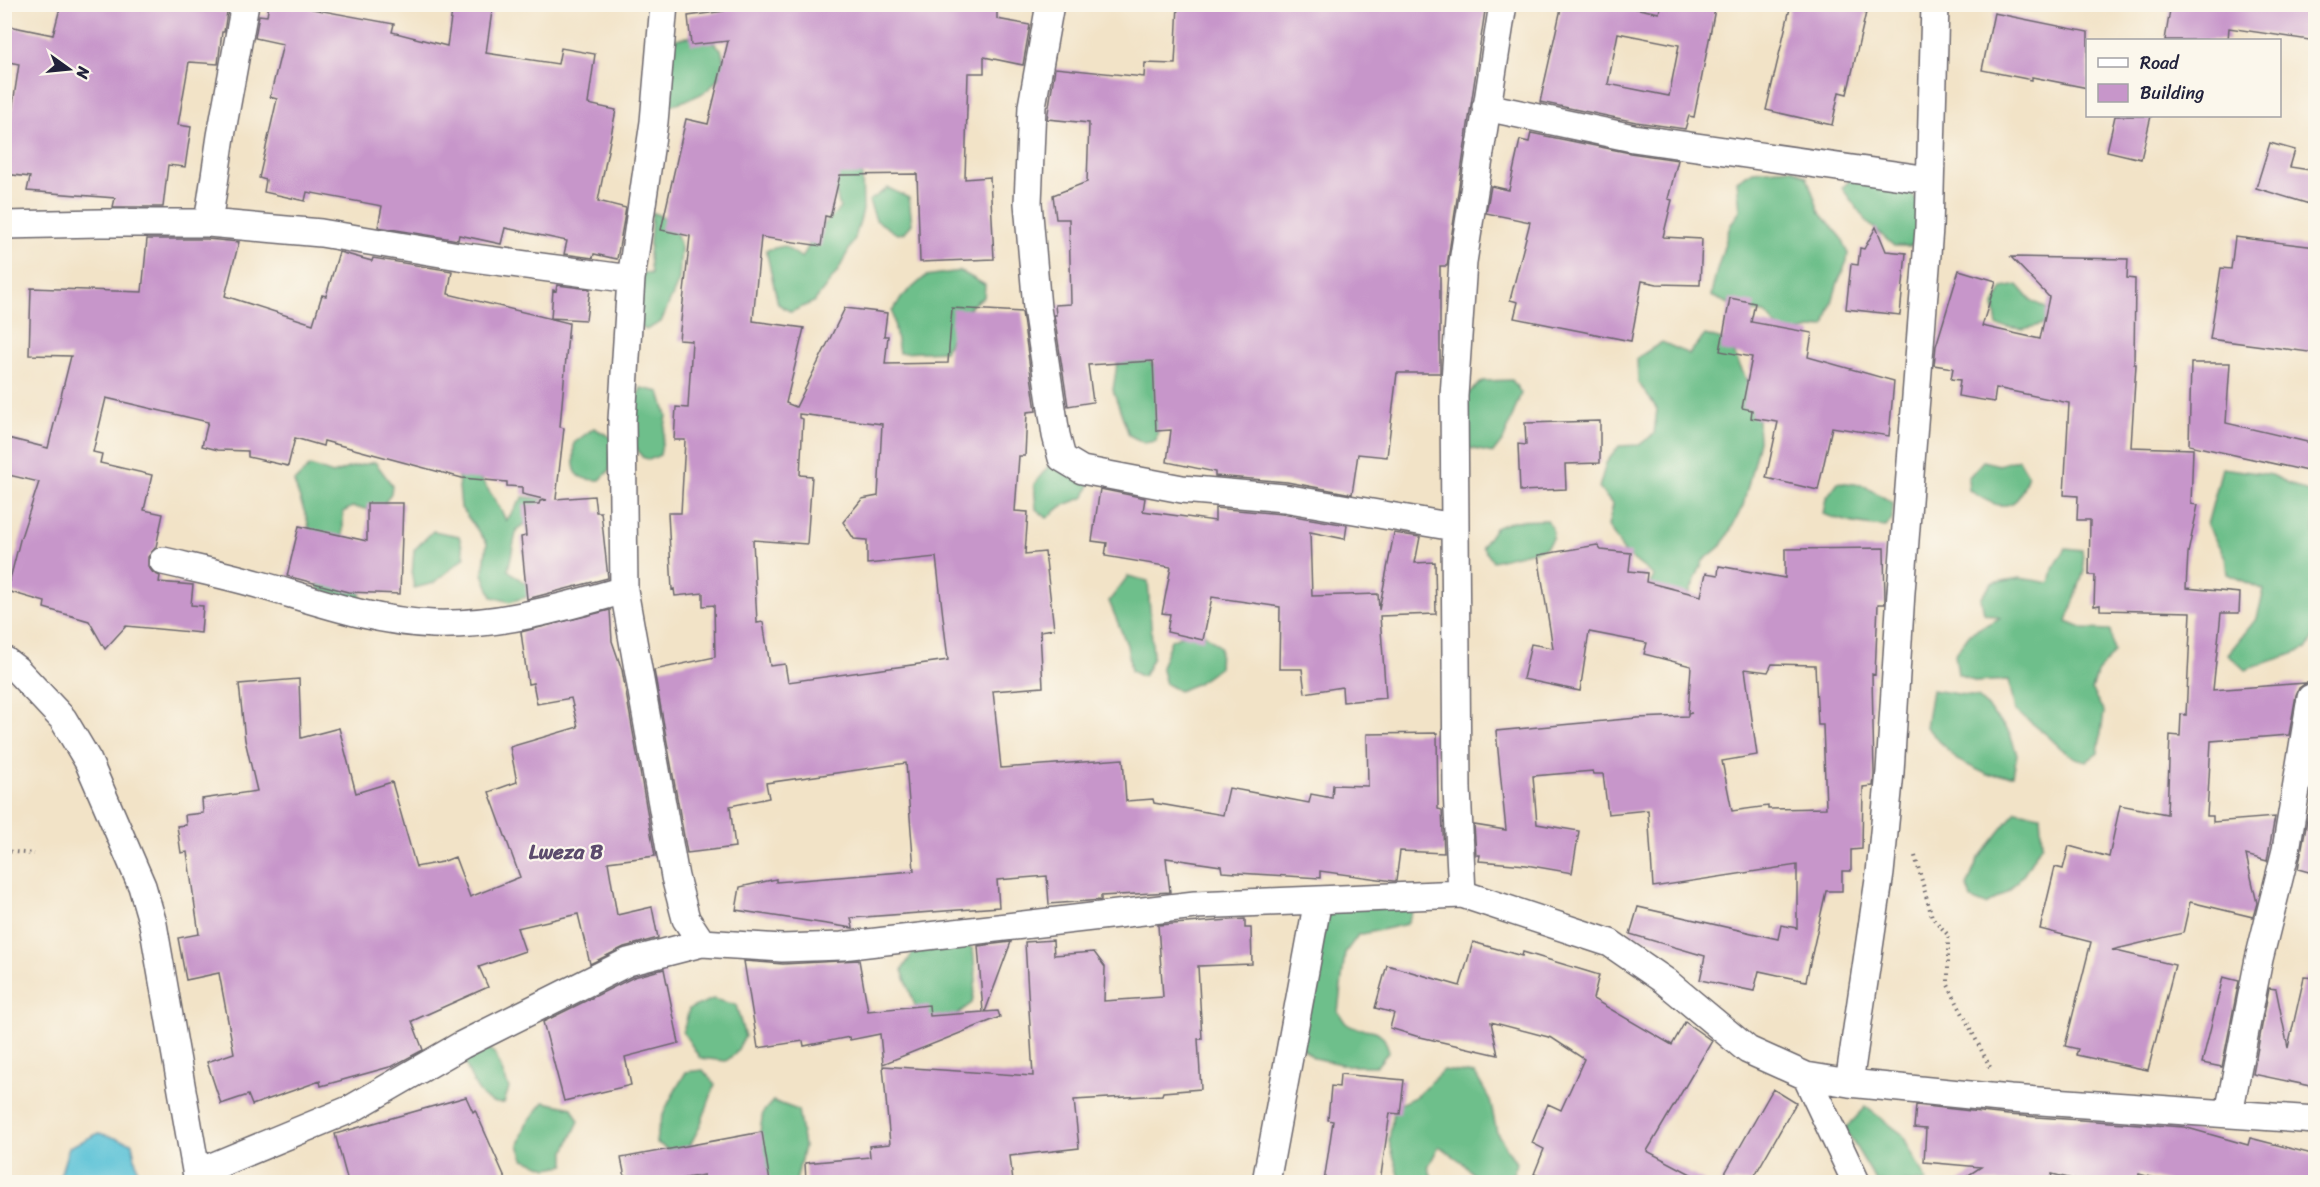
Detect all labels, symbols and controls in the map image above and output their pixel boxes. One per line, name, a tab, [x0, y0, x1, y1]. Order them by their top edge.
north arrow	[39, 39, 99, 99]
legend	[2086, 39, 2281, 117]
text: Road	[2140, 47, 2180, 79]
text: N	[67, 63, 99, 83]
text: Building	[2140, 77, 2204, 109]
district label: Lweza B	[529, 833, 604, 871]

